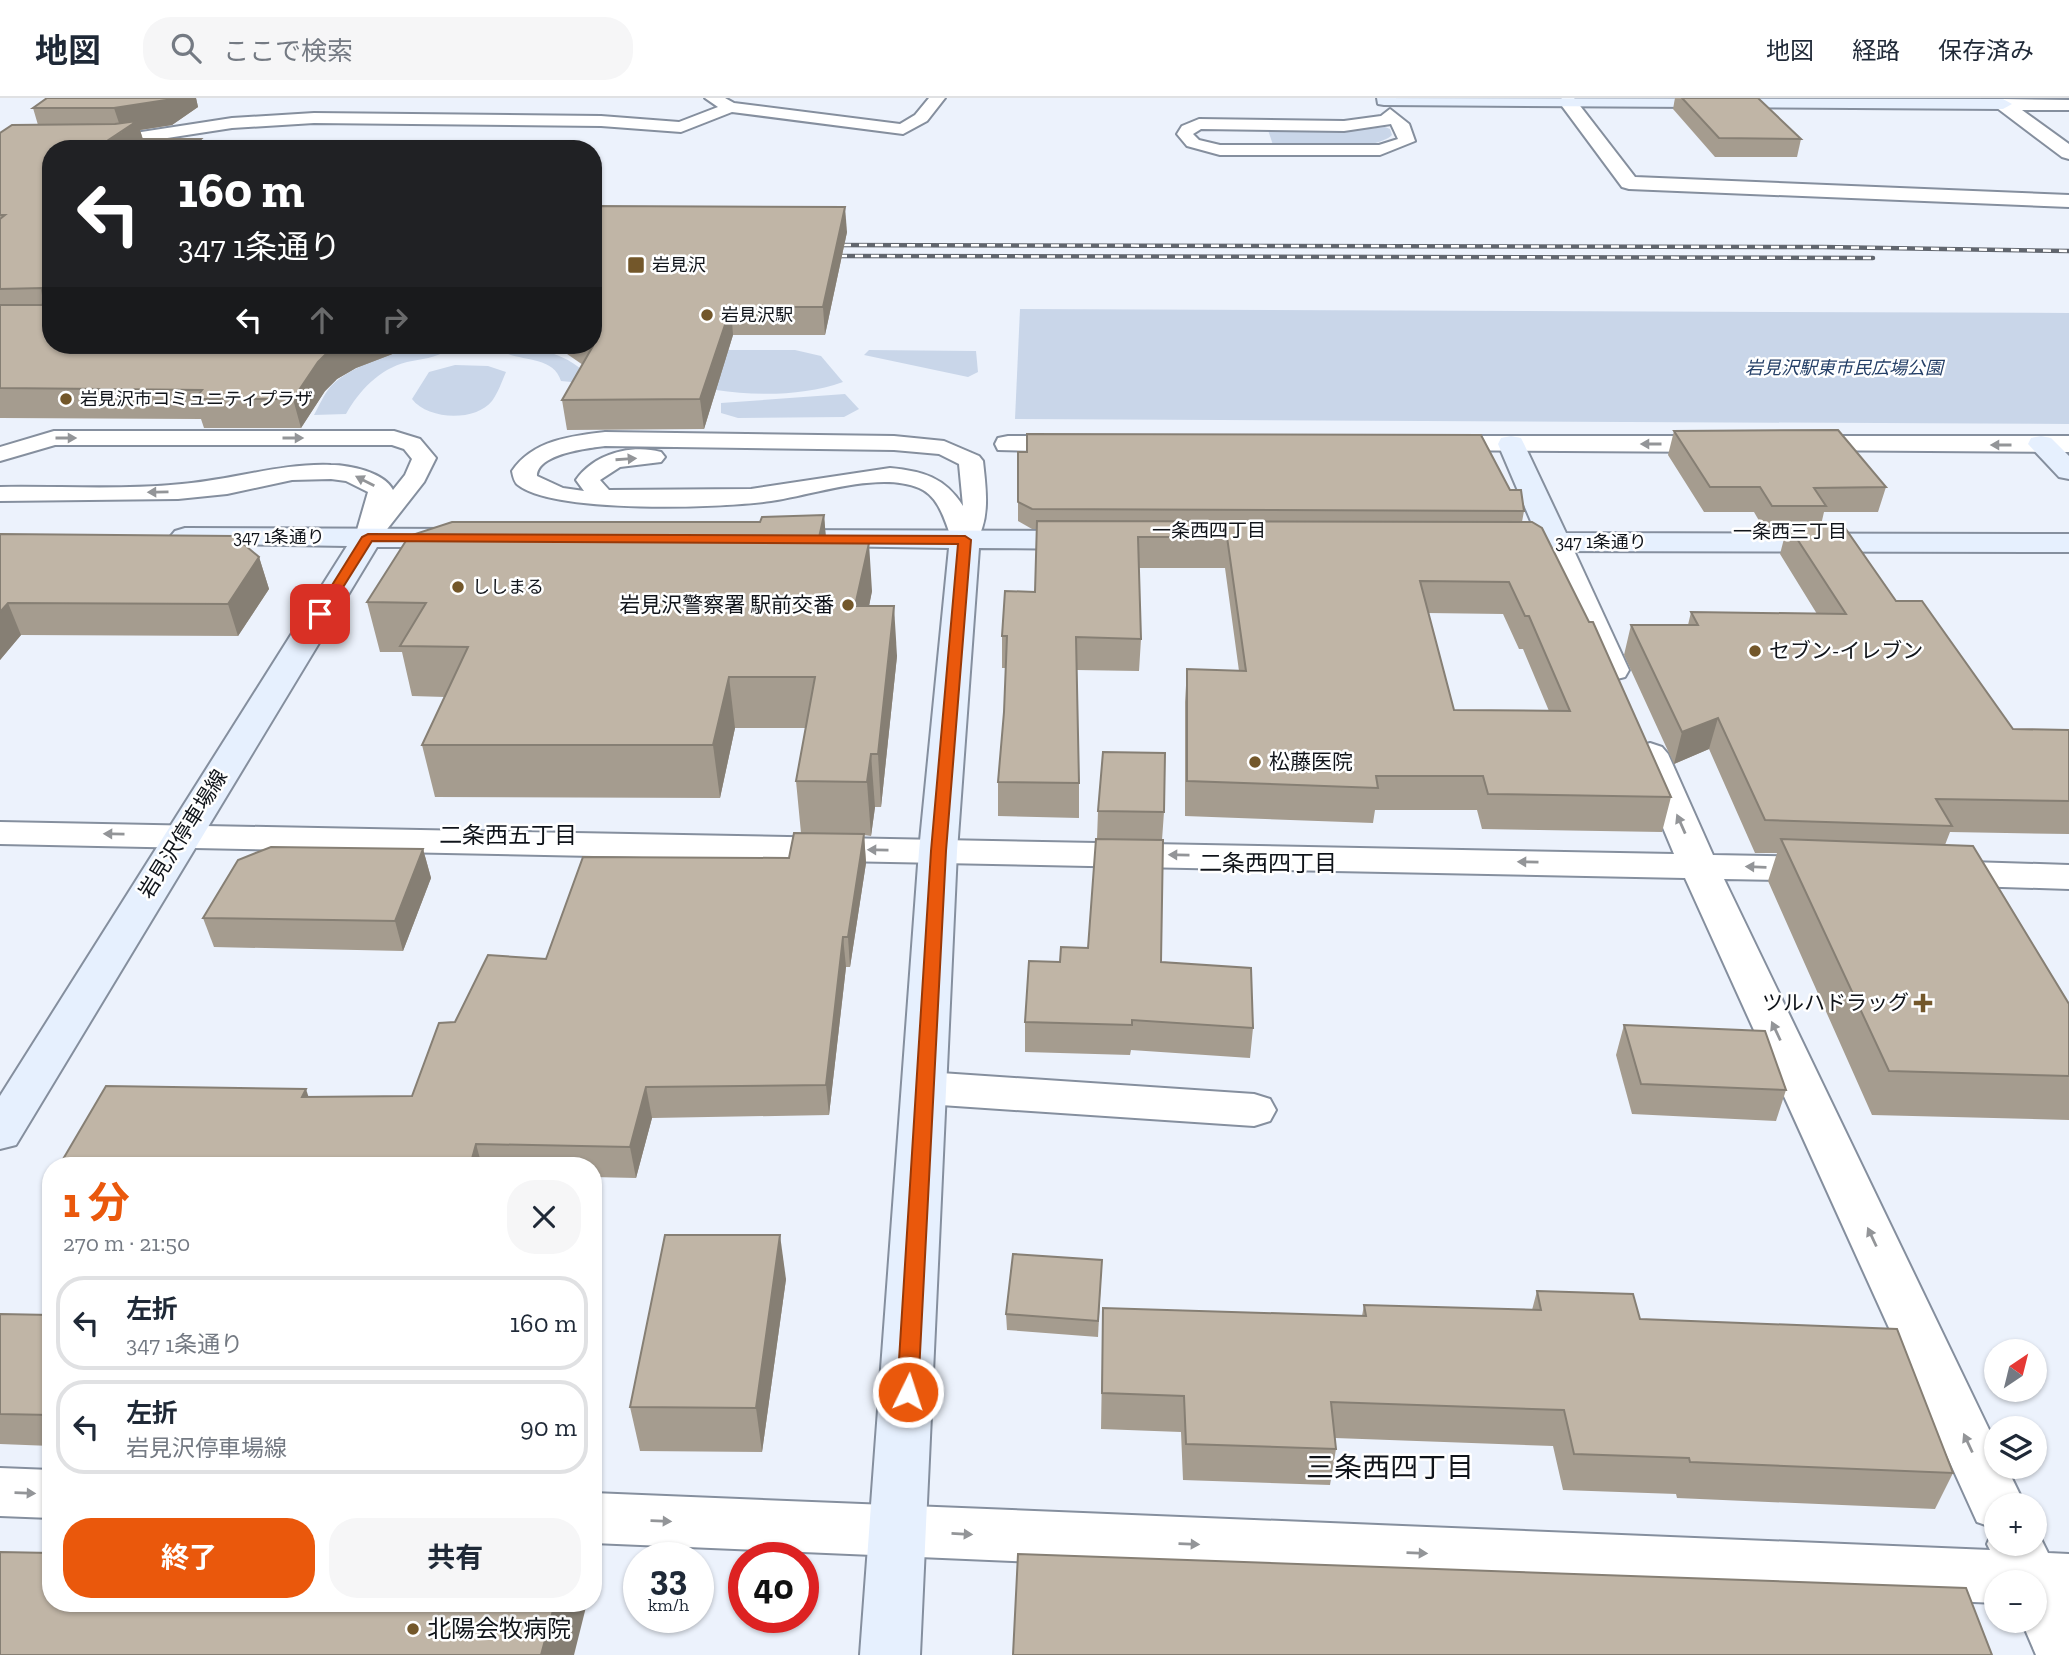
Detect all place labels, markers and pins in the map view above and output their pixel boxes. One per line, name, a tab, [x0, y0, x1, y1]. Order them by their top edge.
place label: 岩見沢	[652, 254, 706, 276]
marker: 岩見沢	[626, 255, 646, 275]
place label: 岩見沢駅	[721, 304, 793, 326]
marker: 岩見沢駅	[699, 307, 715, 323]
place label: 岩見沢市コミュニティプラザ	[80, 388, 313, 410]
marker: 岩見沢市コミュニティプラザ	[58, 391, 74, 407]
place label: ししまる	[472, 576, 544, 598]
marker: ししまる	[450, 579, 466, 595]
pin	[290, 584, 350, 644]
place label: 岩見沢警察署 駅前交番	[619, 592, 834, 617]
marker: 岩見沢警察署 駅前交番	[840, 597, 856, 613]
place label: セブン-イレブン	[1769, 638, 1923, 663]
marker: セブン-イレブン	[1747, 643, 1763, 659]
place label: 松藤医院	[1269, 749, 1353, 774]
marker: 松藤医院	[1247, 754, 1263, 770]
place label: ツルハドラッグ	[1762, 990, 1909, 1015]
marker: ツルハドラッグ	[1915, 995, 1931, 1011]
place label: 北陽会牧病院	[427, 1614, 571, 1643]
marker: 北陽会牧病院	[405, 1621, 421, 1637]

